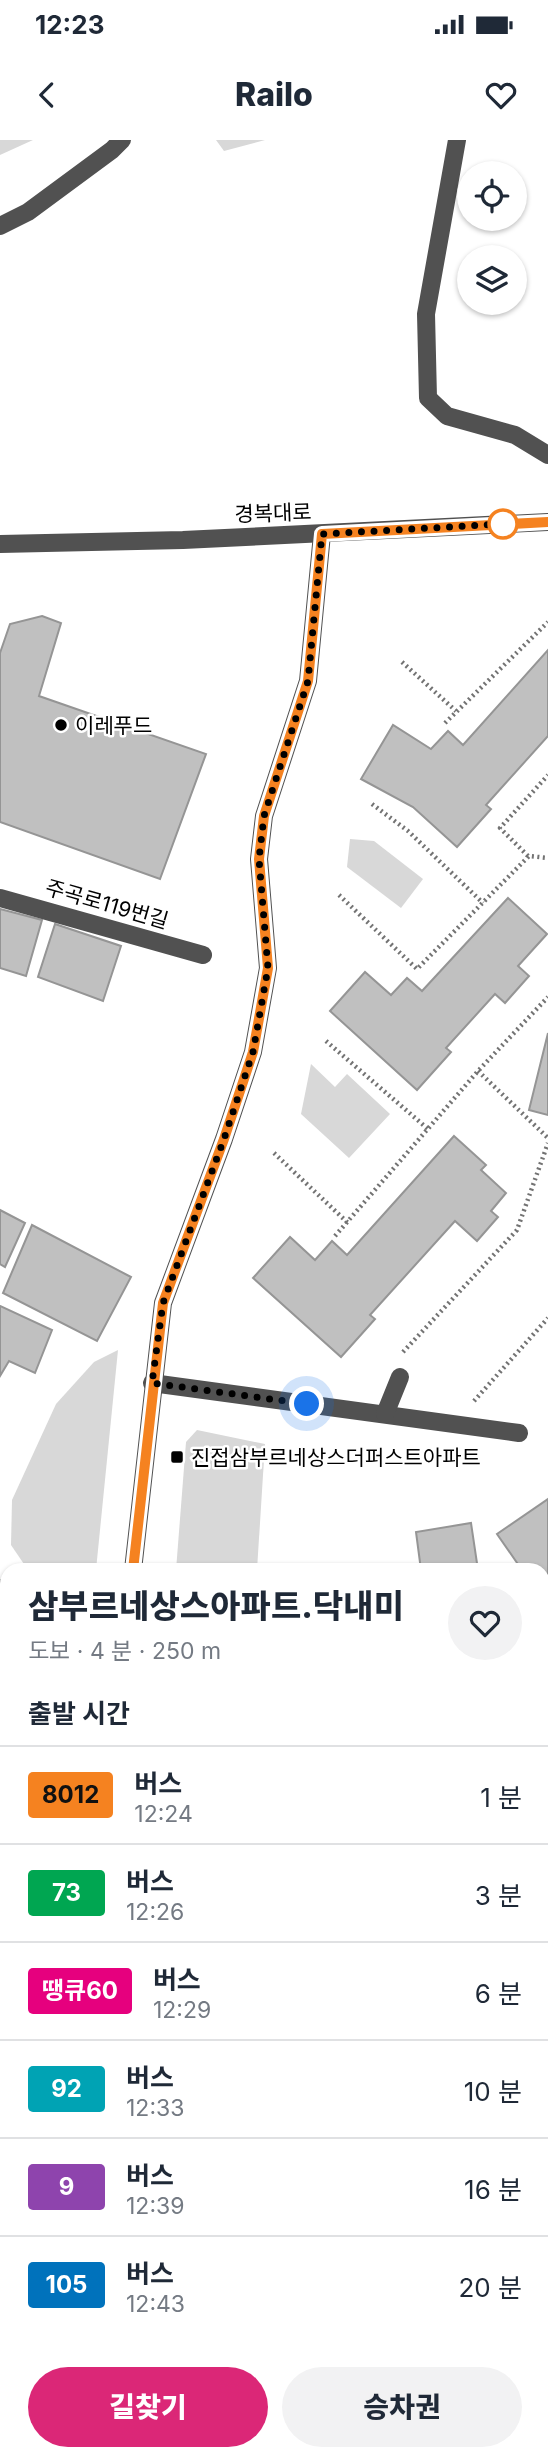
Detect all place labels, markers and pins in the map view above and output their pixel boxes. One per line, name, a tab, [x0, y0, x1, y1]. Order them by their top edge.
unlabelled marker	[488, 509, 518, 539]
place label: 이레푸드	[75, 713, 152, 738]
marker: 이레푸드	[53, 717, 69, 733]
place label: 진접삼부르네상스더퍼스트아파트	[191, 1445, 481, 1470]
marker: 진접삼부르네상스더퍼스트아파트	[169, 1449, 185, 1465]

